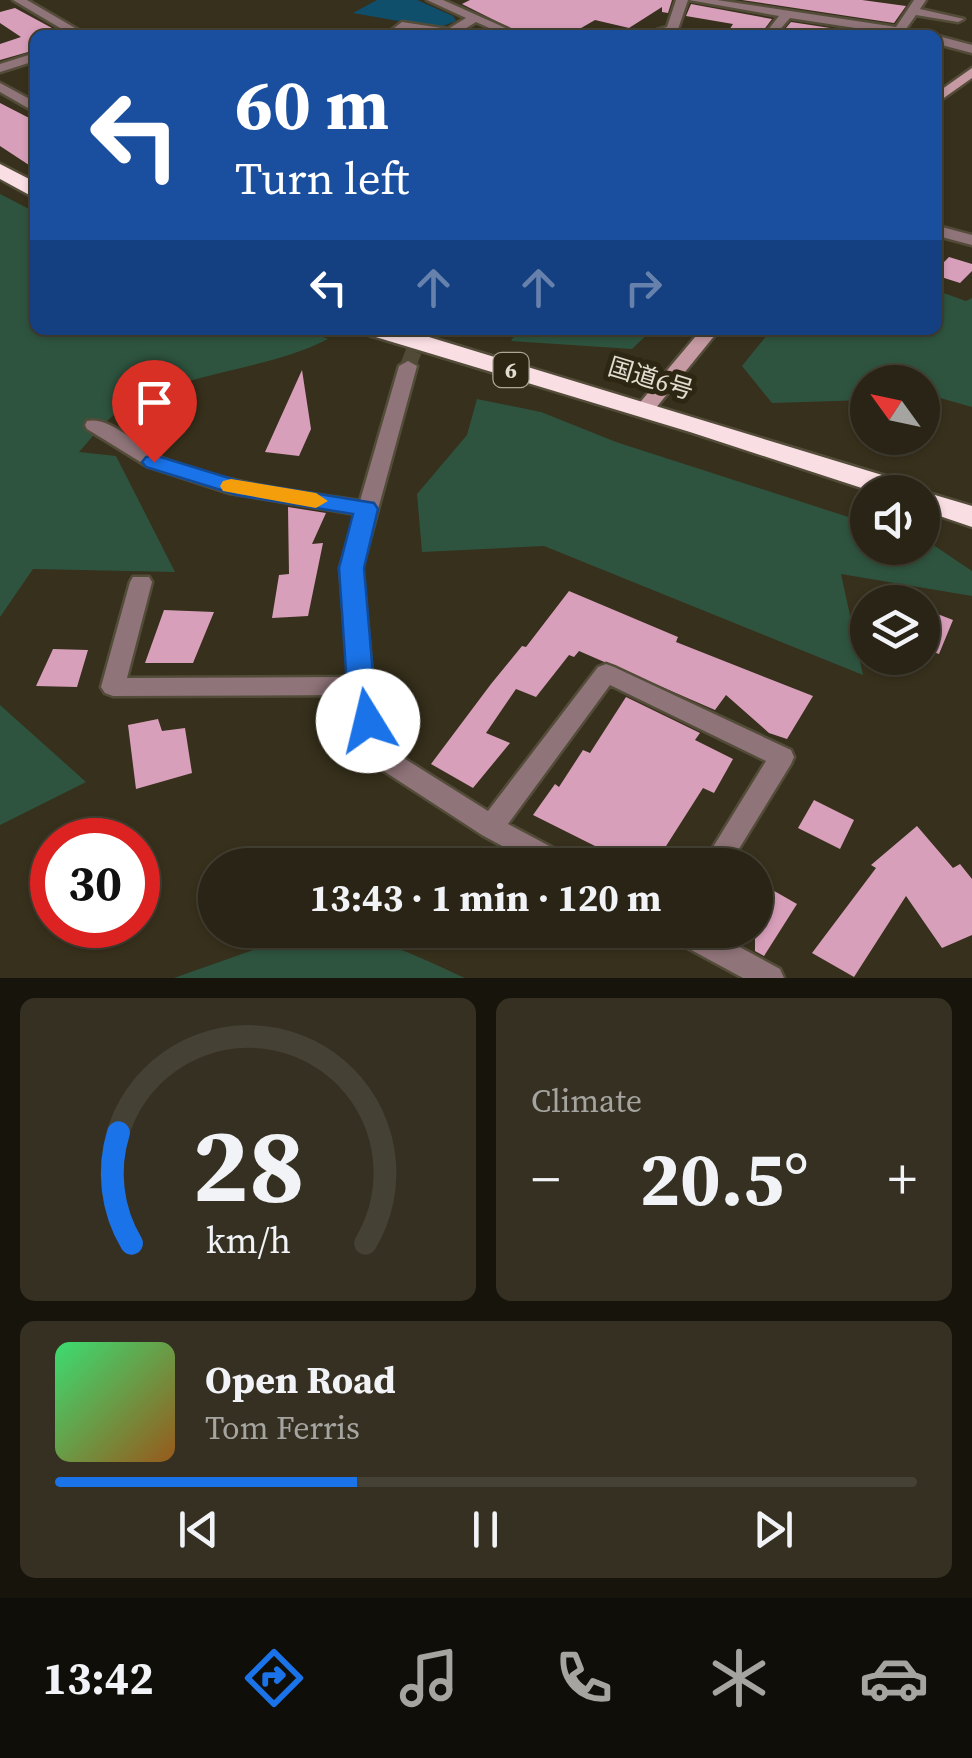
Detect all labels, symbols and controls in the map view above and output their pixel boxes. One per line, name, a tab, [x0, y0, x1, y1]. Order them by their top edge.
text: 60 m	[235, 56, 389, 152]
icon: left	[70, 70, 200, 200]
text: Turn left	[235, 147, 409, 209]
icon: left	[301, 260, 356, 315]
icon: ahead	[406, 260, 461, 315]
icon: ahead	[511, 260, 566, 315]
icon: right	[616, 260, 671, 315]
street label: 国道6号	[604, 349, 698, 407]
road number: 6	[494, 353, 528, 387]
pin	[112, 360, 197, 463]
north arrow	[850, 365, 940, 455]
map controls	[850, 365, 940, 675]
icon: arrive	[127, 375, 182, 430]
button: sound	[850, 475, 940, 565]
button: layers	[850, 585, 940, 675]
position arrow	[316, 669, 420, 773]
speed limit sign: 30	[30, 818, 160, 948]
text: 13:43 · 1 min · 120 m	[309, 872, 662, 924]
text: Climate	[531, 1079, 642, 1123]
text: 28	[192, 1093, 304, 1236]
text: 20.5°	[639, 1127, 809, 1230]
text: −	[531, 1141, 560, 1216]
text: +	[888, 1141, 917, 1216]
text: km/h	[205, 1216, 291, 1265]
text: Open Road	[205, 1354, 396, 1406]
text: Tom Ferris	[205, 1406, 360, 1450]
icon: previous	[171, 1502, 226, 1557]
icon: pause	[458, 1502, 513, 1557]
icon: next	[746, 1502, 801, 1557]
icon: directions	[239, 1643, 309, 1713]
icon: music	[394, 1643, 464, 1713]
icon: phone	[549, 1643, 619, 1713]
icon: climate	[704, 1643, 774, 1713]
icon: car	[859, 1643, 929, 1713]
text: 13:42	[43, 1647, 154, 1709]

